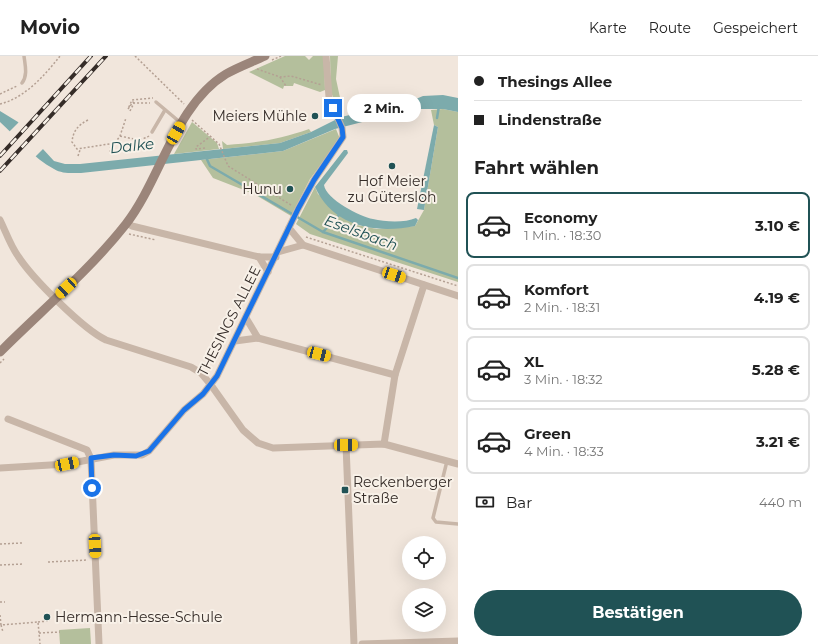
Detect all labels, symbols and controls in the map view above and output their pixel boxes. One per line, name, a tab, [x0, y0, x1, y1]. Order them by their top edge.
text: Movio	[20, 16, 80, 39]
text: Karte	[589, 19, 627, 37]
text: Route	[649, 19, 691, 37]
text: Gespeichert	[713, 19, 798, 37]
text: Thesings Allee	[498, 72, 612, 91]
callout: 2 Min.	[347, 94, 421, 122]
route end	[324, 99, 342, 117]
text: 2 Min.	[364, 100, 404, 116]
place label: Meiers Mühle	[212, 107, 307, 125]
text: Lindenstraße	[498, 110, 602, 129]
marker: Meiers Mühle	[310, 111, 320, 121]
car	[165, 120, 187, 146]
water label: Dalke	[109, 134, 155, 157]
text: Fahrt wählen	[474, 157, 599, 179]
marker: Hof Meier zu Gütersloh	[387, 161, 397, 171]
place label: Hof Meier zu Gütersloh	[348, 172, 436, 206]
place label: Hunu	[242, 180, 282, 198]
marker: Hunu	[285, 184, 295, 194]
icon: car	[476, 207, 512, 243]
text: Economy	[524, 208, 597, 227]
water label: Eselsbach	[322, 211, 400, 255]
text: 3.10 €	[755, 216, 800, 235]
text: 1 Min. · 18:30	[524, 227, 601, 243]
street label: THESINGS ALLEE	[193, 263, 265, 379]
car	[381, 266, 407, 284]
car	[53, 275, 79, 301]
icon: car	[476, 279, 512, 315]
text: Komfort	[524, 280, 589, 299]
text: 4.19 €	[754, 288, 800, 307]
text: 2 Min. · 18:31	[524, 299, 600, 315]
car	[306, 345, 332, 363]
icon: car	[476, 351, 512, 387]
text: XL	[524, 352, 543, 371]
text: 5.28 €	[752, 360, 800, 379]
text: 3 Min. · 18:32	[524, 371, 603, 387]
icon: car	[476, 423, 512, 459]
text: Green	[524, 424, 571, 443]
text: 3.21 €	[756, 432, 800, 451]
car	[334, 439, 358, 451]
text: 4 Min. · 18:33	[524, 443, 604, 459]
car	[54, 456, 80, 472]
place label: Reckenberger Straße	[353, 473, 453, 507]
route start	[83, 479, 101, 497]
marker: Reckenberger Straße	[340, 485, 350, 495]
icon: cash	[474, 491, 496, 513]
text: Bar	[506, 493, 532, 512]
text: 440 m	[759, 494, 802, 510]
car	[88, 534, 102, 558]
map controls	[402, 536, 446, 632]
button: locate	[402, 536, 446, 580]
button: layers	[402, 588, 446, 632]
button: Bestätigen	[474, 590, 802, 636]
place label: Hermann-Hesse-Schule	[55, 608, 222, 626]
marker: Hermann-Hesse-Schule	[42, 612, 52, 622]

